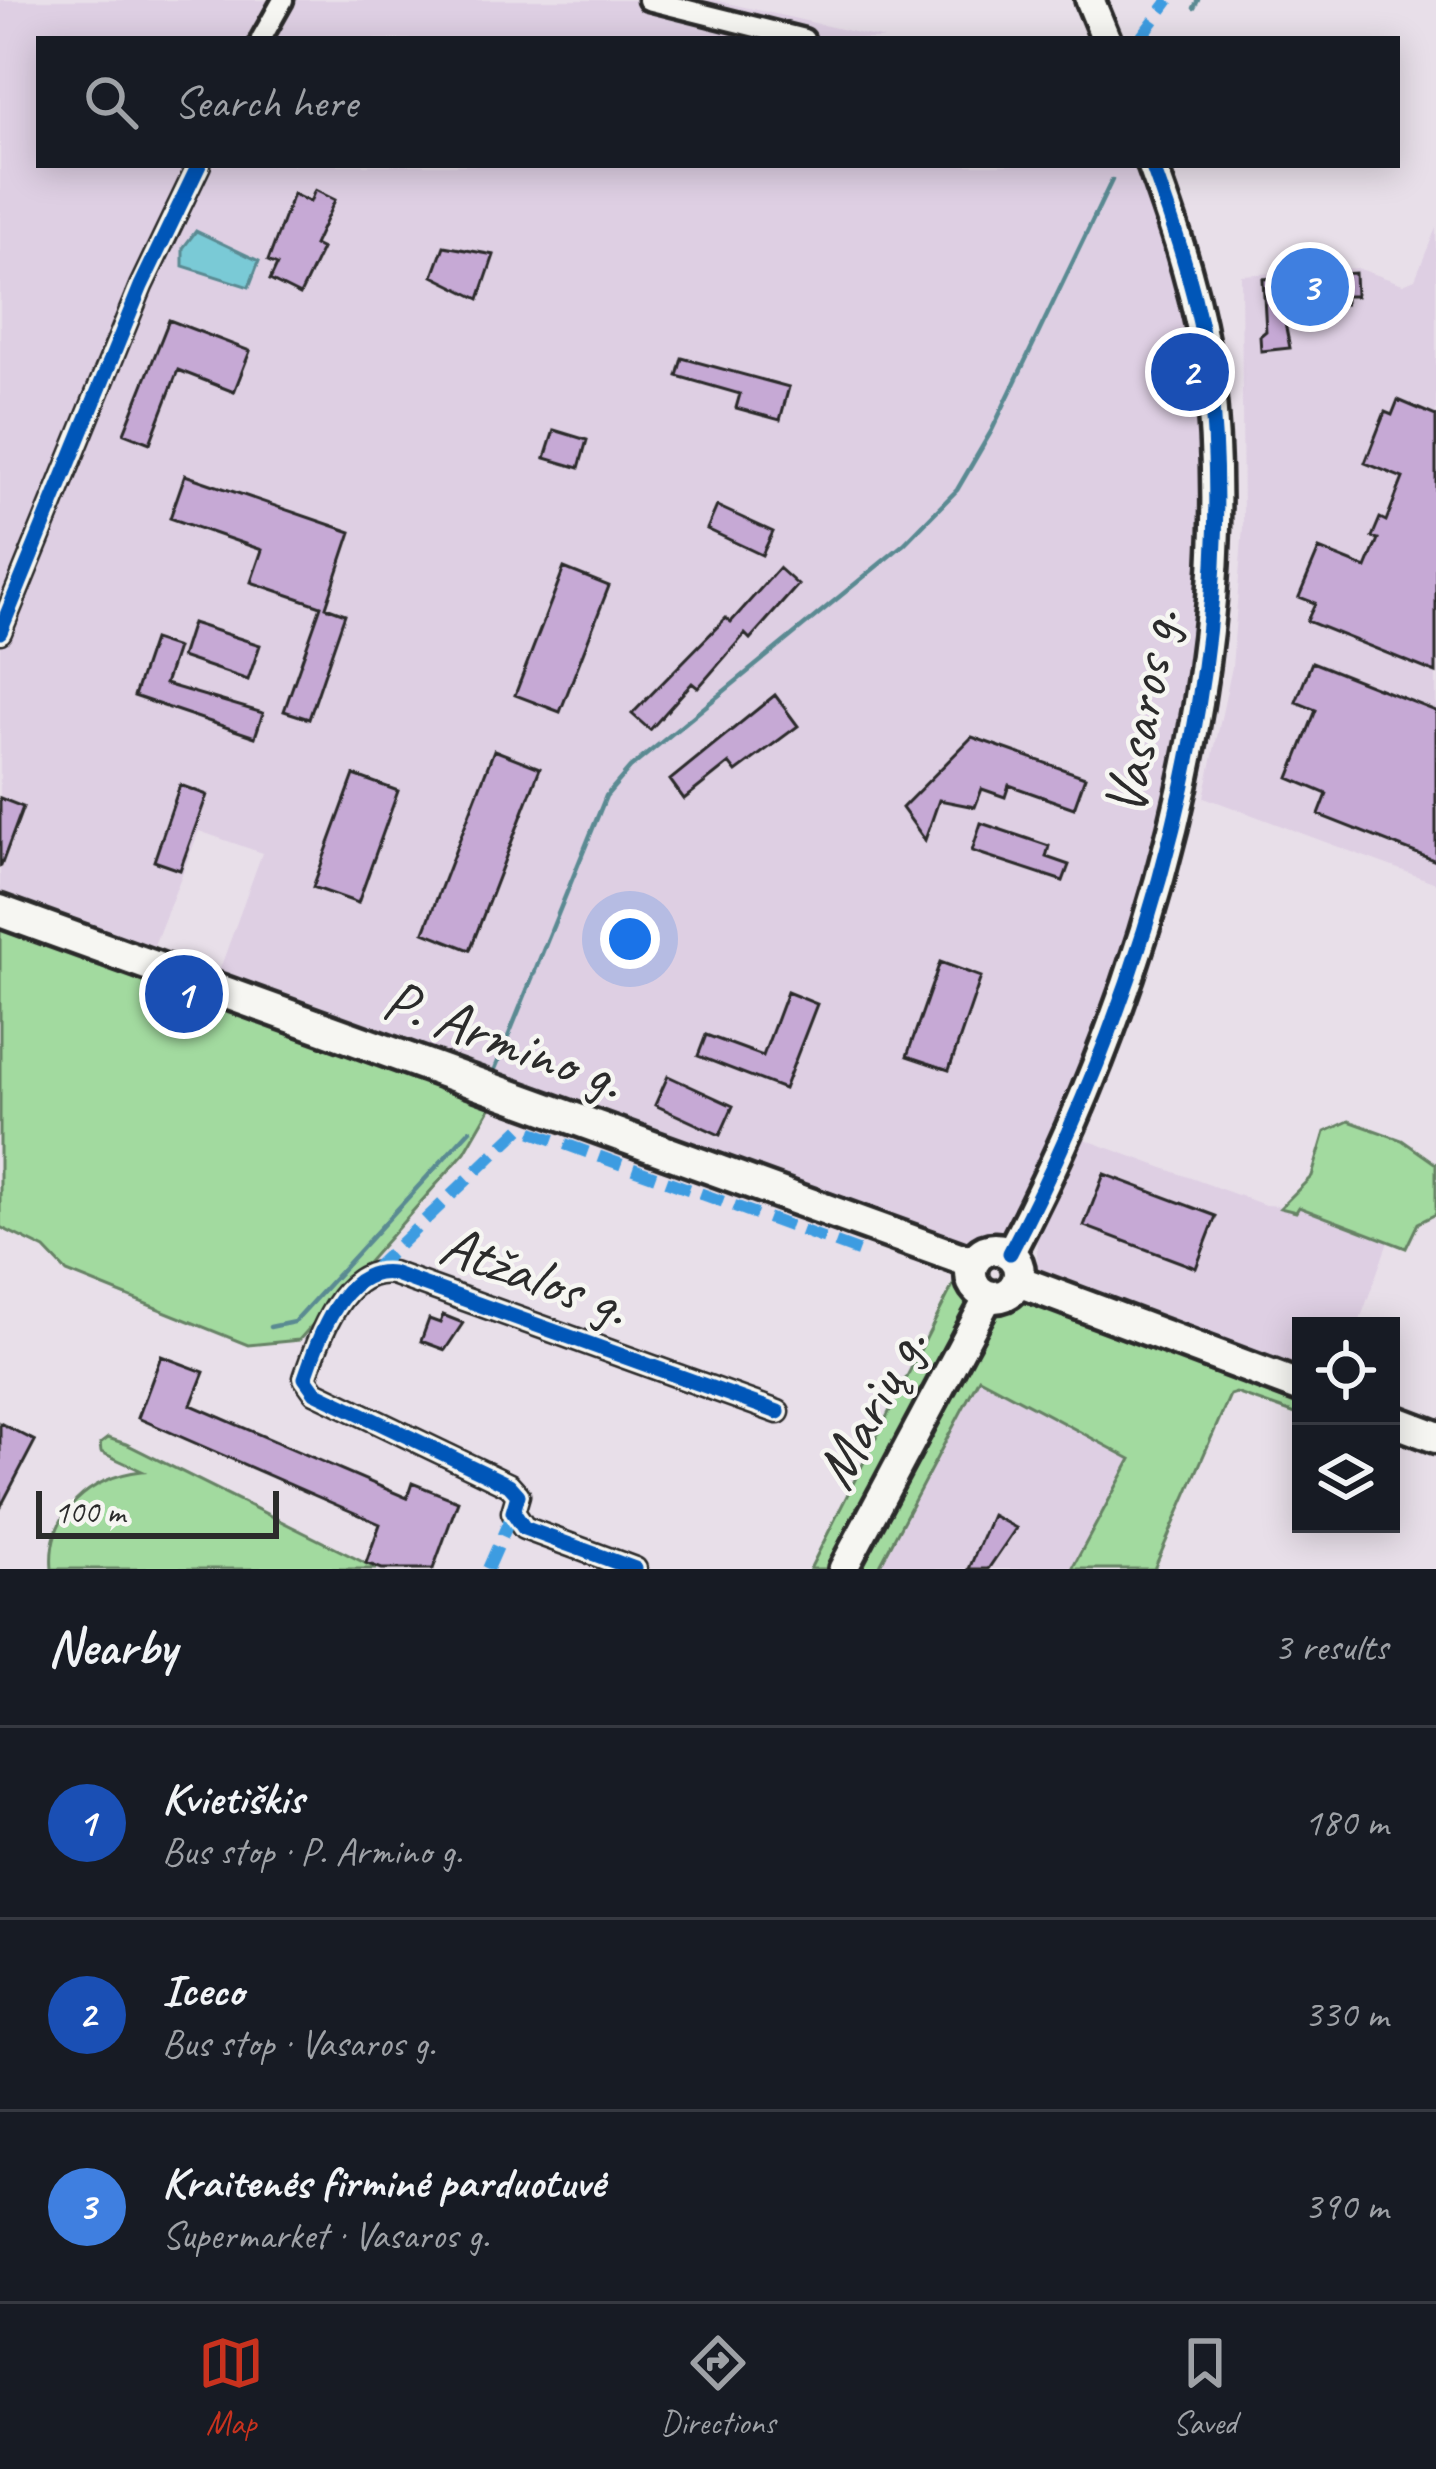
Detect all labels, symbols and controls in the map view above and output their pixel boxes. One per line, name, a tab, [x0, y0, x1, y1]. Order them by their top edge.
search box	[36, 36, 1400, 168]
icon: search	[78, 69, 144, 135]
text: Search here	[174, 74, 357, 131]
pin: 3	[1271, 242, 1349, 332]
pin: 2	[1151, 327, 1229, 417]
street label: Vasaros g.	[1085, 603, 1196, 821]
your location	[600, 909, 660, 969]
pin: 1	[145, 949, 223, 1039]
street label: P. Armino g.	[374, 961, 634, 1117]
street label: Atžalos g.	[430, 1206, 639, 1344]
street label: Marių g.	[796, 1314, 944, 1501]
map controls	[1292, 1317, 1400, 1533]
button: locate	[1292, 1317, 1400, 1425]
button: layers	[1292, 1425, 1400, 1533]
scale bar	[36, 1485, 279, 1538]
text: 100 m	[54, 1491, 125, 1533]
text: Nearby	[48, 1615, 176, 1679]
text: 3 results	[1274, 1623, 1388, 1672]
text: Kvietiškis	[162, 1770, 304, 1827]
text: 1	[78, 1798, 96, 1847]
text: 180 m	[1304, 1798, 1388, 1847]
text: Bus stop · P. Armino g.	[162, 1827, 462, 1876]
text: Iceco	[162, 1962, 244, 2019]
text: 2	[78, 1990, 96, 2039]
text: 330 m	[1304, 1990, 1388, 2039]
text: Bus stop · Vasaros g.	[162, 2019, 436, 2068]
text: Kraitenės firminė parduotuvė	[162, 2154, 604, 2211]
text: 3	[78, 2182, 96, 2231]
text: 390 m	[1304, 2182, 1388, 2231]
text: Supermarket · Vasaros g.	[162, 2211, 489, 2260]
tab: Map	[198, 2330, 264, 2444]
tab: Directions	[661, 2330, 775, 2444]
tab: Saved	[1172, 2330, 1238, 2444]

